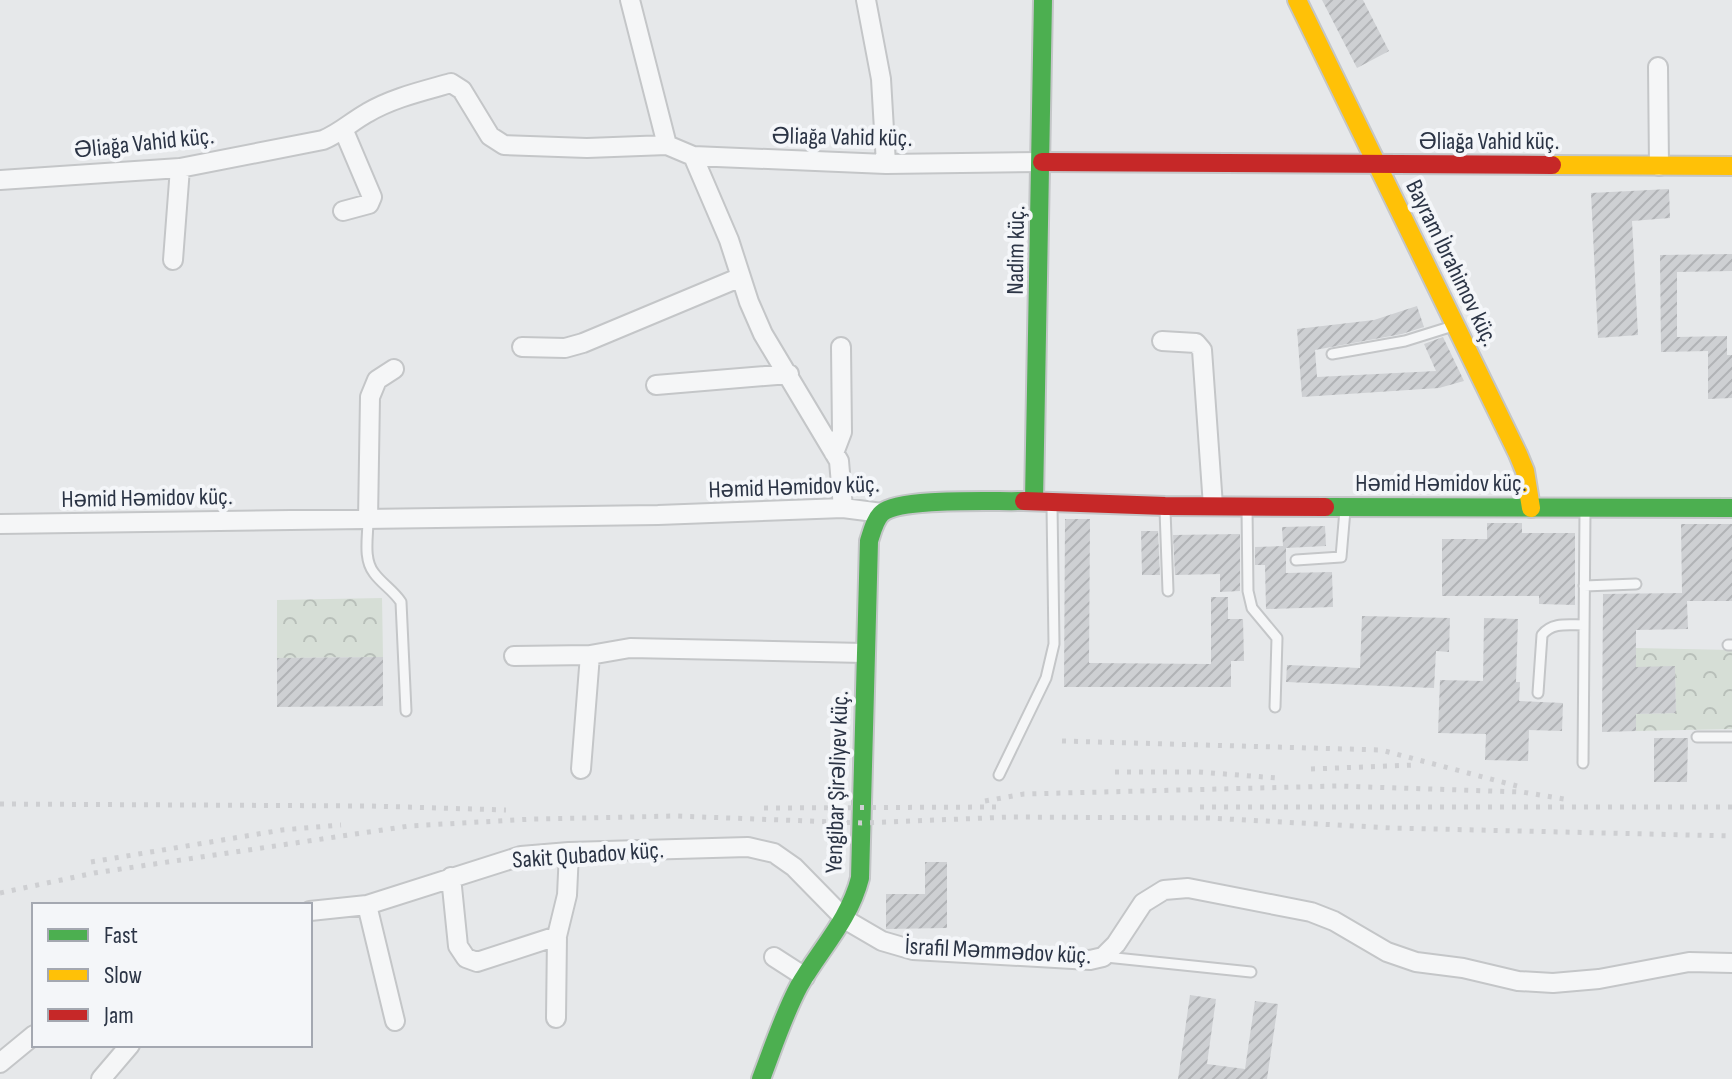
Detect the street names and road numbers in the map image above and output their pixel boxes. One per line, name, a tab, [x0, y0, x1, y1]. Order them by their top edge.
street label: Əliağa Vahid küç.	[72, 121, 216, 165]
street label: Əliağa Vahid küç.	[771, 121, 913, 153]
street label: Əliağa Vahid küç.	[1419, 127, 1559, 156]
street label: Bayram İbrahimov küç.	[1399, 175, 1505, 351]
street label: Nadim küç.	[1001, 205, 1031, 295]
street label: Həmid Həmidov küç.	[1355, 469, 1527, 498]
street label: Həmid Həmidov küç.	[708, 470, 880, 504]
street label: Həmid Həmidov küç.	[61, 482, 233, 514]
street label: Yengibar Şirəliyev küç.	[819, 690, 855, 874]
street label: Sakit Qubadov küç.	[511, 835, 665, 875]
street label: İsrafil Məmmədov küç.	[904, 932, 1092, 970]

